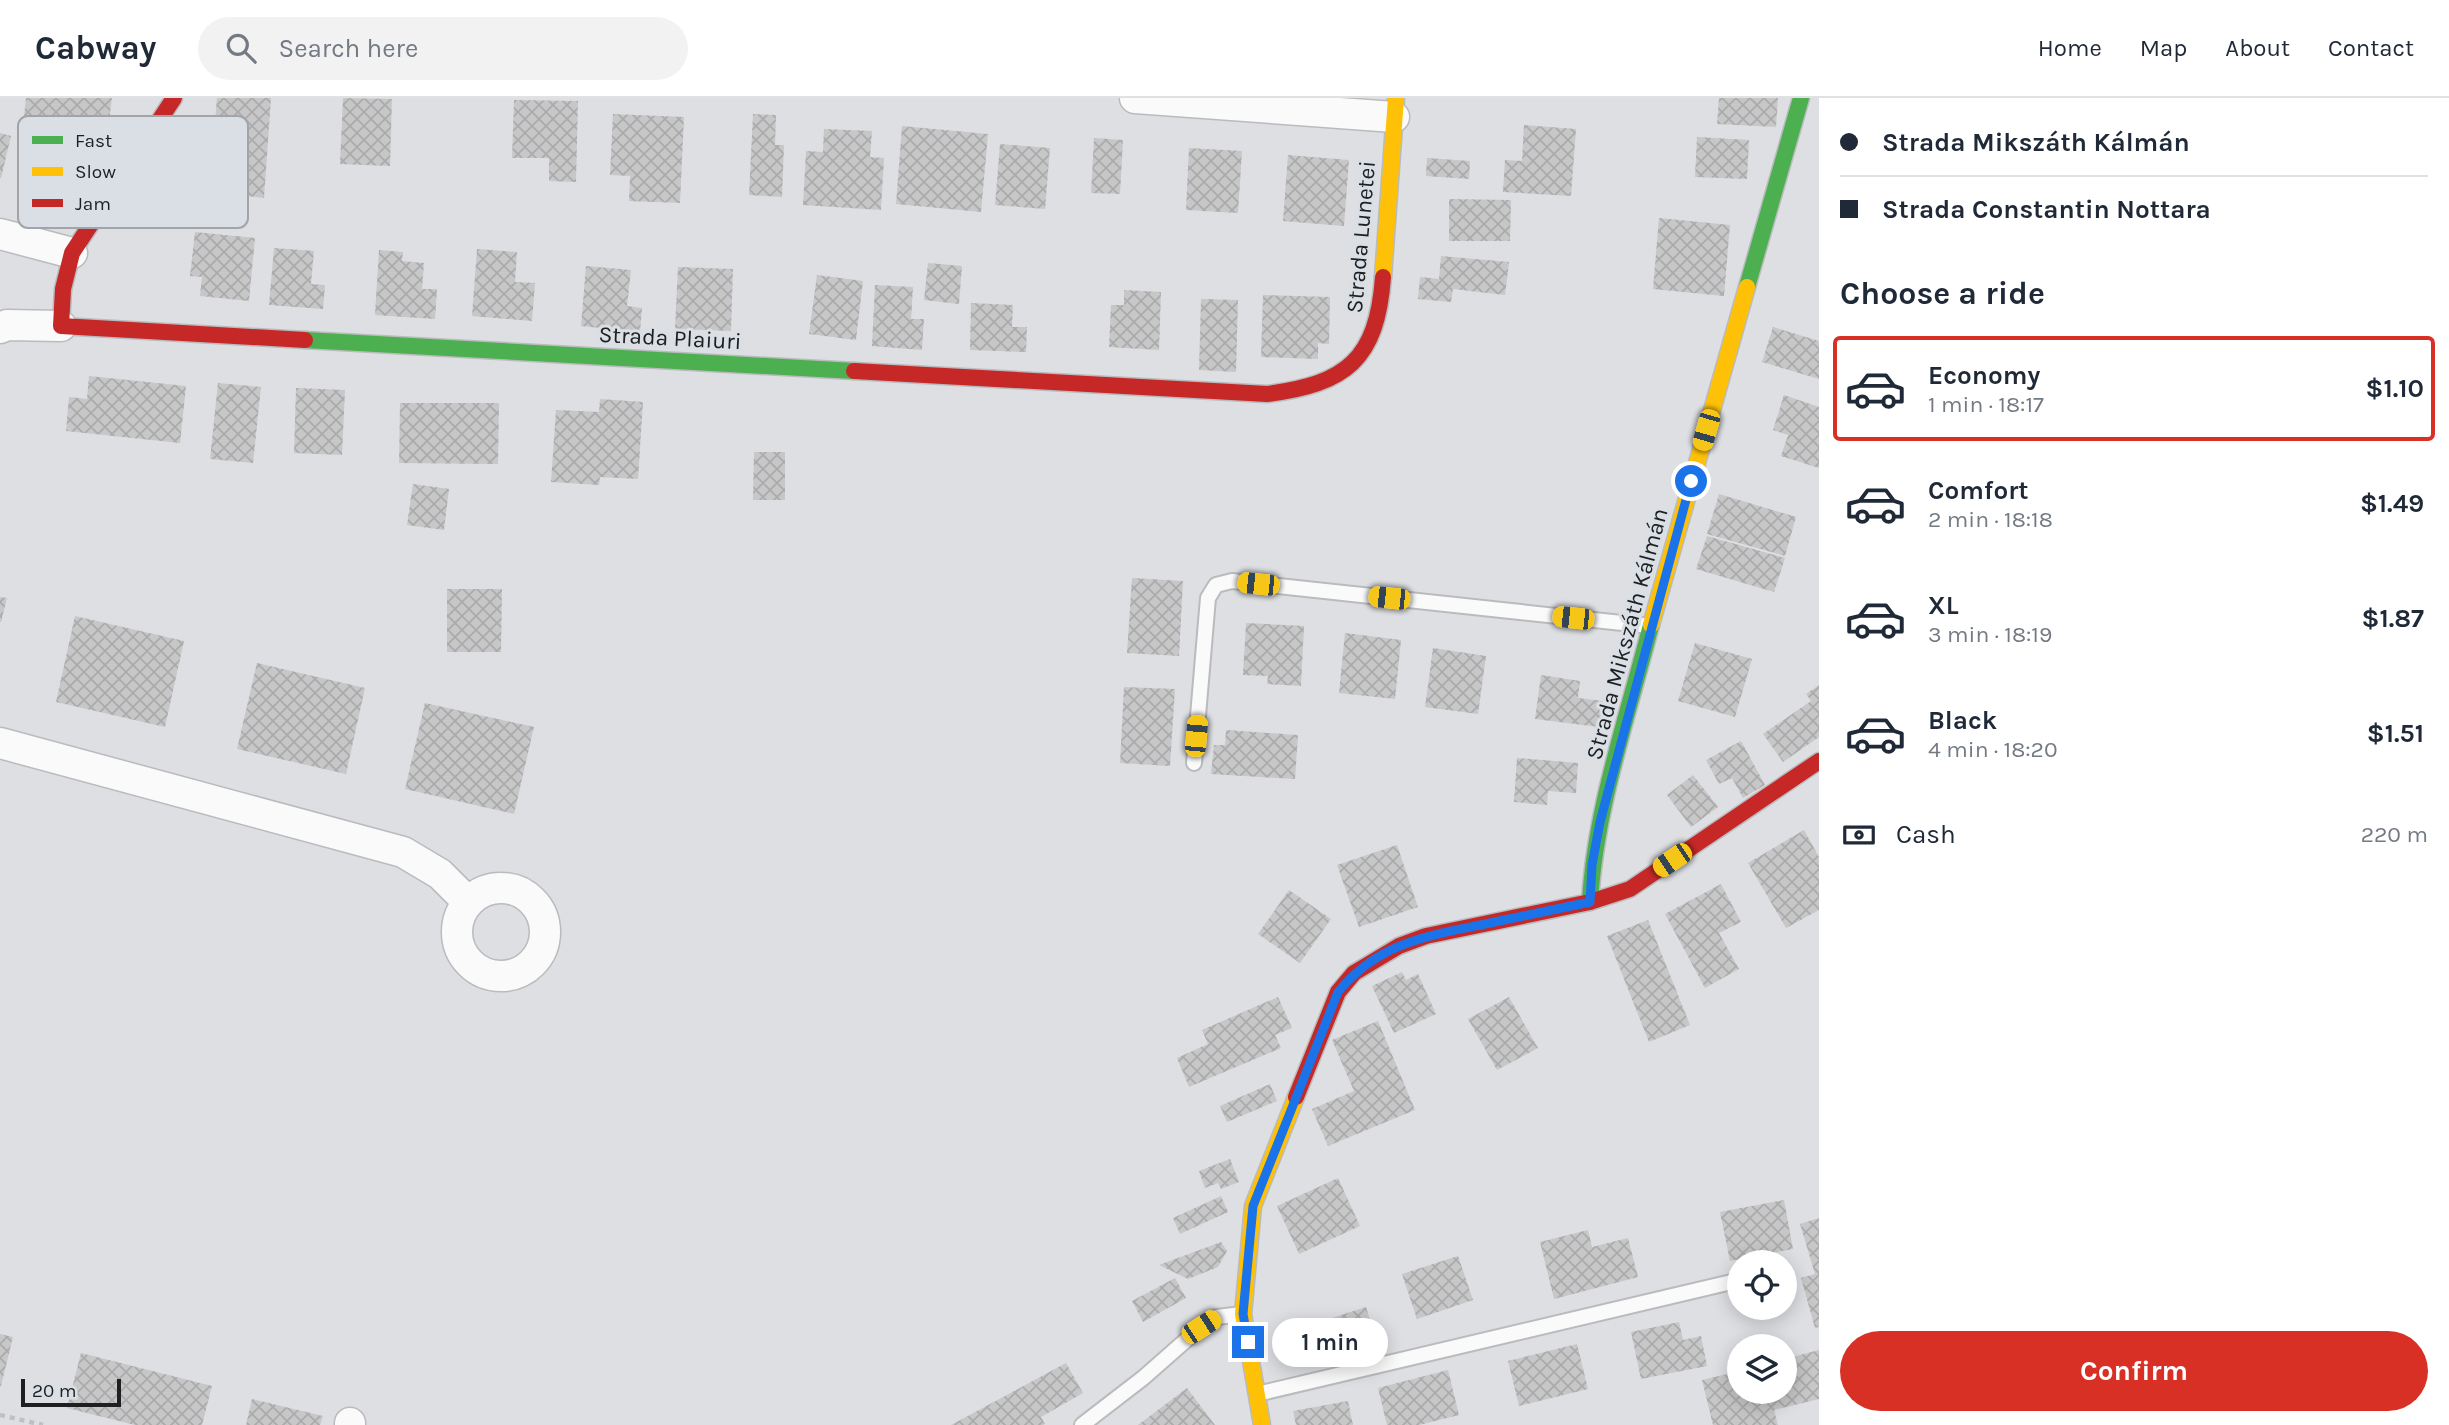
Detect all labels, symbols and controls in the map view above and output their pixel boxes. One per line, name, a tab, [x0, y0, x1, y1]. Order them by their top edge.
search box	[198, 17, 688, 80]
text: Cabway	[35, 29, 156, 67]
icon: search	[222, 29, 260, 67]
text: Search here	[278, 33, 418, 64]
text: Home	[2038, 34, 2102, 62]
text: Map	[2140, 34, 2187, 62]
text: About	[2225, 34, 2290, 62]
text: Contact	[2328, 34, 2414, 62]
legend	[18, 116, 248, 228]
text: Strada Mikszáth Kálmán	[1882, 127, 2190, 158]
text: Fast	[75, 130, 112, 152]
street label: Strada Lunetei	[1341, 160, 1381, 314]
text: Slow	[75, 161, 116, 183]
text: Jam	[75, 193, 111, 215]
text: Strada Constantin Nottara	[1882, 194, 2211, 225]
text: Choose a ride	[1840, 275, 2045, 312]
street label: Strada Plaiuri	[598, 321, 742, 355]
icon: car	[1844, 357, 1907, 420]
text: Economy	[1928, 360, 2040, 391]
text: $1.10	[2366, 373, 2424, 404]
text: 1 min · 18:17	[1928, 391, 2044, 418]
car	[1691, 407, 1722, 453]
route start	[1675, 465, 1707, 497]
icon: car	[1844, 472, 1907, 535]
text: Comfort	[1928, 475, 2029, 506]
text: $1.49	[2360, 488, 2424, 519]
street label: Strada Mikszáth Kálmán	[1580, 505, 1674, 763]
text: 2 min · 18:18	[1928, 506, 2053, 533]
car	[1237, 571, 1280, 597]
car	[1368, 585, 1411, 611]
icon: car	[1844, 587, 1907, 650]
text: XL	[1928, 590, 1959, 621]
text: $1.87	[2361, 603, 2424, 634]
car	[1552, 605, 1595, 631]
text: 3 min · 18:19	[1928, 621, 2052, 648]
icon: car	[1844, 702, 1907, 765]
text: Black	[1928, 705, 1997, 736]
car	[1184, 714, 1209, 758]
text: $1.51	[2367, 718, 2424, 749]
text: 4 min · 18:20	[1928, 736, 2058, 763]
icon: cash	[1840, 816, 1878, 854]
text: Cash	[1896, 819, 1956, 850]
text: 220 m	[2361, 821, 2428, 848]
car	[1649, 840, 1696, 880]
map controls	[1727, 1250, 1797, 1404]
button: locate	[1727, 1250, 1797, 1320]
car	[1178, 1307, 1225, 1347]
callout: 1 min	[1272, 1318, 1388, 1366]
route end	[1232, 1326, 1264, 1358]
text: 1 min	[1301, 1329, 1359, 1356]
button: Confirm	[1840, 1331, 2428, 1411]
button: layers	[1727, 1334, 1797, 1404]
scale bar	[21, 1376, 121, 1408]
text: 20 m	[32, 1380, 77, 1402]

